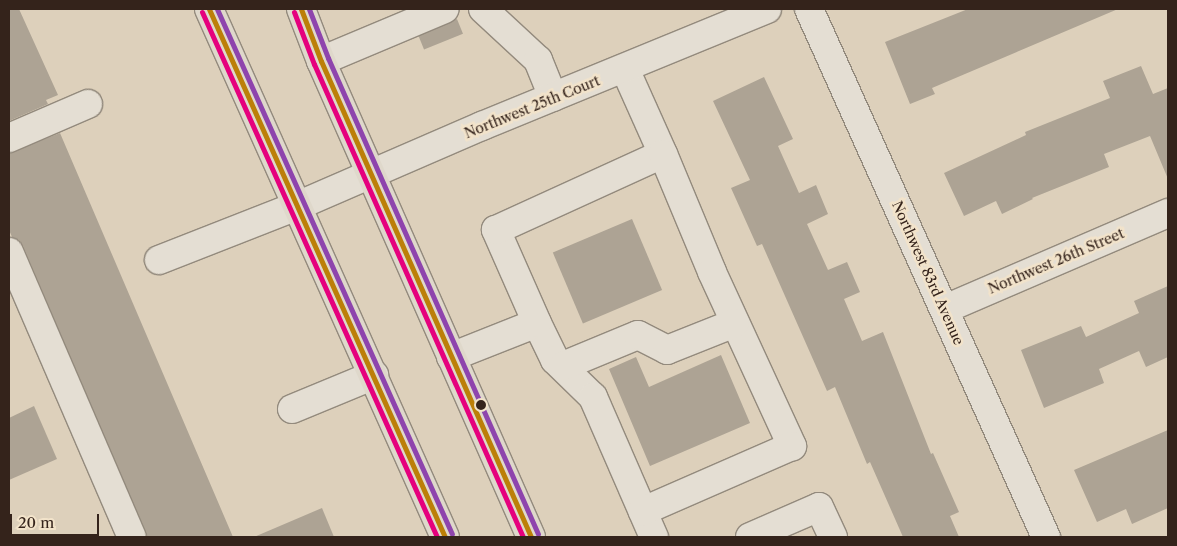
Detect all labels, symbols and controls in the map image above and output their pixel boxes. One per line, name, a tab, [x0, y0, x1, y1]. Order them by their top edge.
street label: Northwest 25th Court	[462, 72, 602, 142]
street label: Northwest 83rd Avenue	[888, 198, 968, 348]
street label: Northwest 26th Street	[985, 225, 1127, 297]
unlabelled marker	[476, 400, 486, 410]
scale bar	[12, 504, 101, 536]
text: 20 m	[18, 513, 54, 532]

